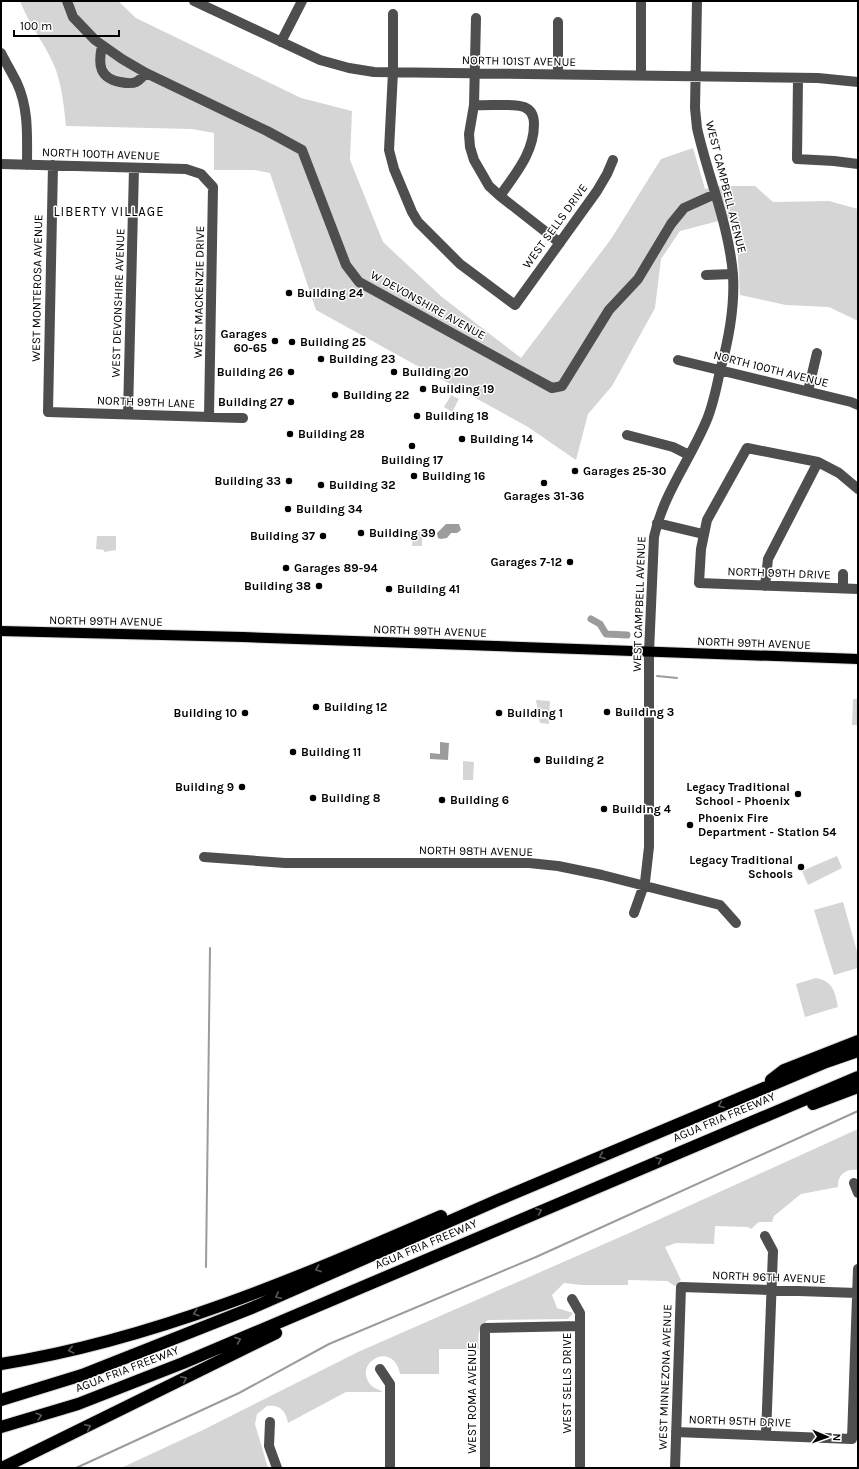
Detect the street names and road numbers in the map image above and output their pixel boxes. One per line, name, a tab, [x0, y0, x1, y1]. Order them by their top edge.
street label: NORTH 101ST AVENUE	[462, 53, 576, 69]
street label: WEST CAMPBELL AVENUE	[703, 119, 749, 255]
street label: NORTH 100TH AVENUE	[42, 145, 160, 163]
street label: WEST SELLS DRIVE	[520, 181, 590, 271]
street label: WEST MONTEROSA AVENUE	[29, 214, 45, 362]
street label: WEST MACKENZIE DRIVE	[191, 226, 207, 358]
street label: WEST DEVONSHIRE AVENUE	[108, 228, 128, 378]
street label: W DEVONSHIRE AVENUE	[368, 268, 488, 342]
street label: NORTH 100TH AVENUE	[712, 348, 830, 390]
street label: NORTH 99TH LANE	[97, 393, 195, 411]
street label: WEST CAMPBELL AVENUE	[630, 536, 648, 672]
street label: NORTH 99TH DRIVE	[727, 564, 831, 582]
street label: NORTH 99TH AVENUE	[49, 613, 163, 629]
street label: NORTH 99TH AVENUE	[373, 622, 487, 640]
street label: NORTH 99TH AVENUE	[697, 634, 811, 652]
street label: NORTH 98TH AVENUE	[419, 843, 533, 859]
street label: AGUA FRIA FREEWAY	[671, 1089, 778, 1145]
street label: AGUA FRIA FREEWAY	[373, 1216, 480, 1272]
street label: NORTH 96TH AVENUE	[712, 1268, 826, 1286]
street label: WEST MINNEZONA AVENUE	[655, 1304, 675, 1450]
street label: WEST SELLS DRIVE	[560, 1332, 574, 1434]
street label: WEST ROMA AVENUE	[465, 1342, 479, 1454]
street label: AGUA FRIA FREEWAY	[73, 1343, 181, 1395]
street label: NORTH 95TH DRIVE	[688, 1412, 792, 1430]

